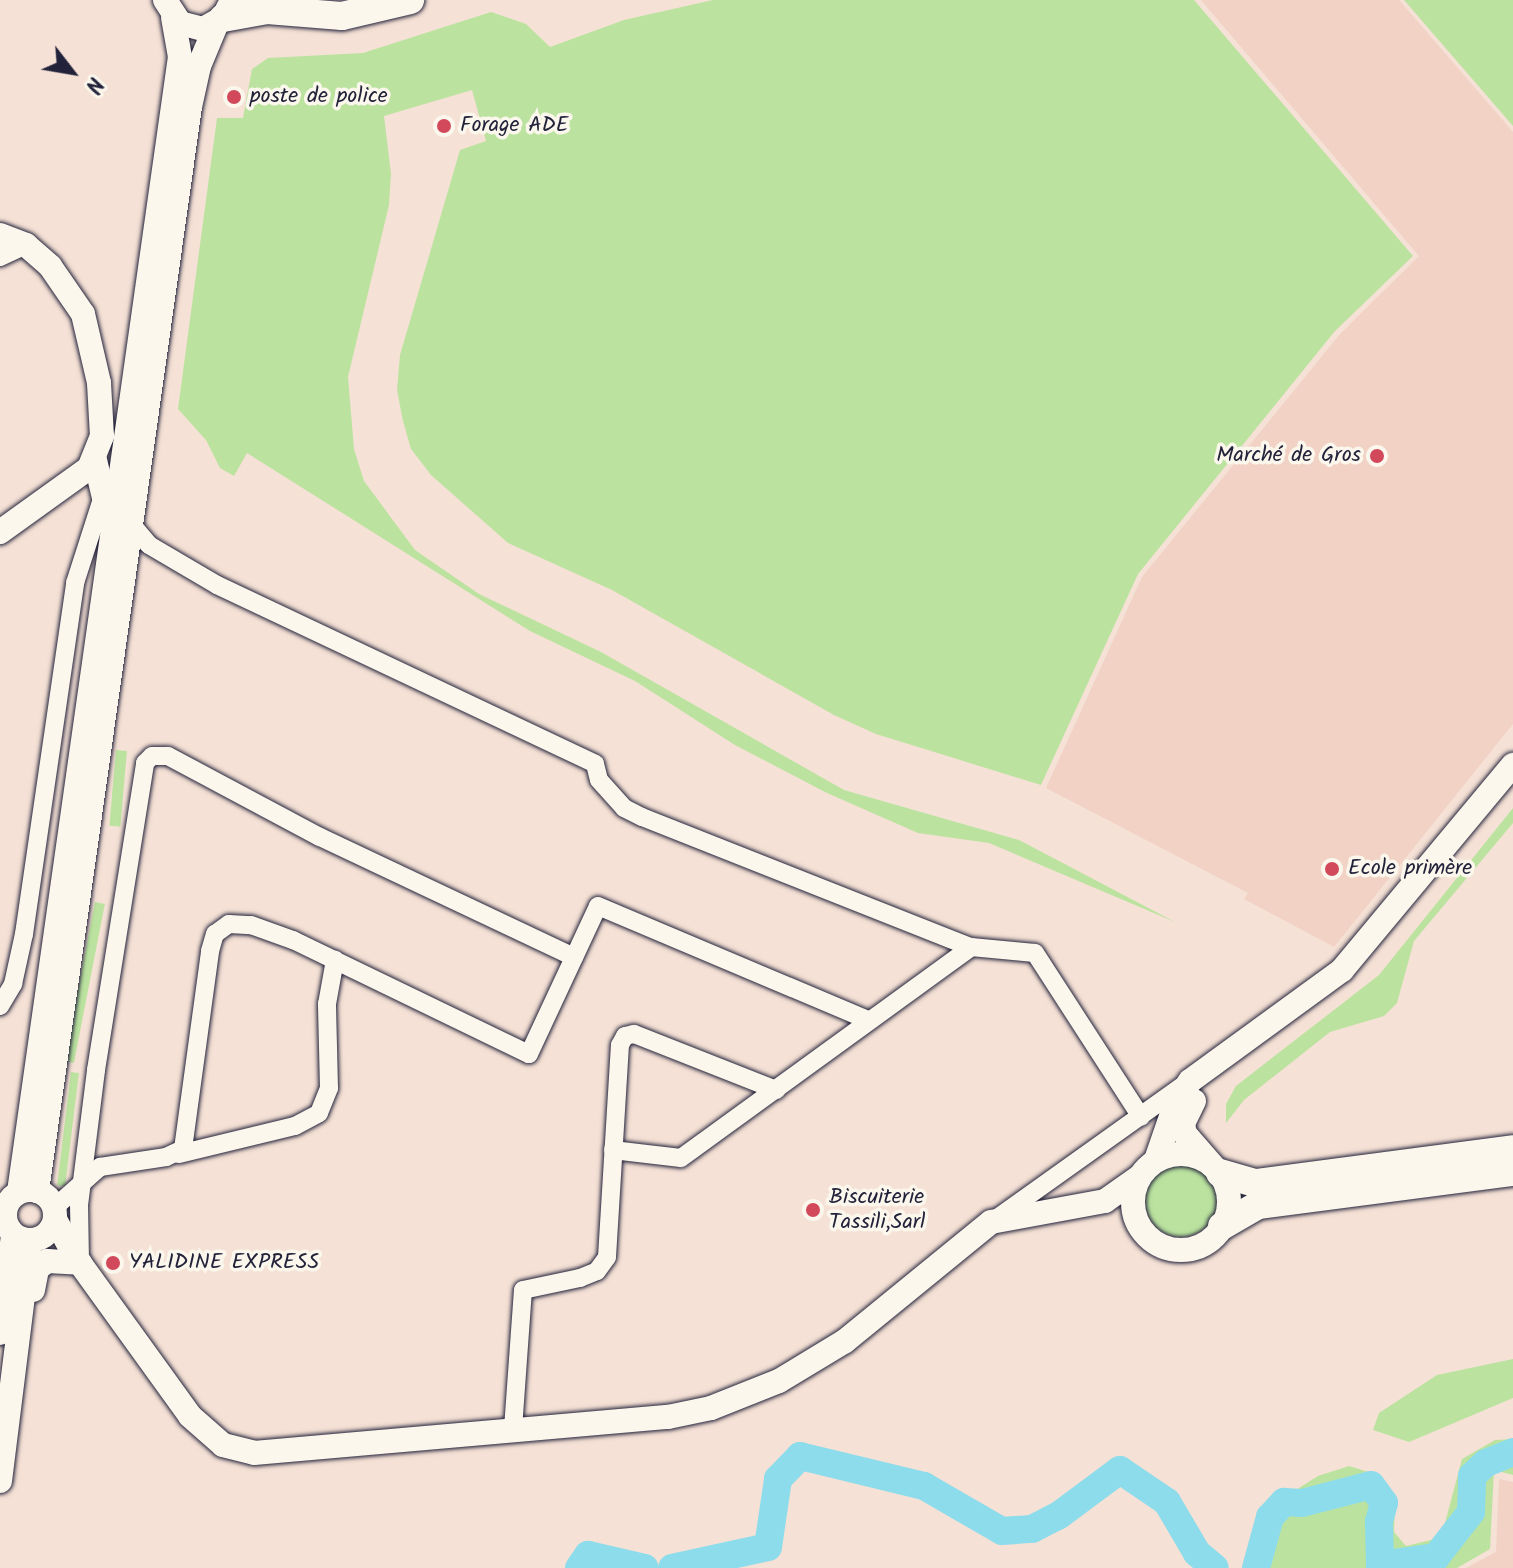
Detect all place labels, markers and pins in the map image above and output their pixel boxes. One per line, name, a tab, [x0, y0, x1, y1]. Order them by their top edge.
place label: poste de police	[250, 84, 388, 110]
marker: poste de police	[225, 88, 243, 106]
place label: Forage ADE	[460, 113, 569, 139]
marker: Forage ADE	[435, 117, 453, 135]
place label: Marché de Gros	[1216, 443, 1361, 469]
marker: Marché de Gros	[1368, 447, 1386, 465]
place label: Ecole primère	[1348, 856, 1472, 882]
marker: Ecole primère	[1323, 860, 1341, 878]
place label: Biscuiterie Tassili,Sarl	[829, 1184, 925, 1236]
marker: Biscuiterie Tassili,Sarl	[804, 1201, 822, 1219]
place label: YALIDINE EXPRESS	[129, 1250, 319, 1276]
marker: YALIDINE EXPRESS	[104, 1254, 122, 1272]

